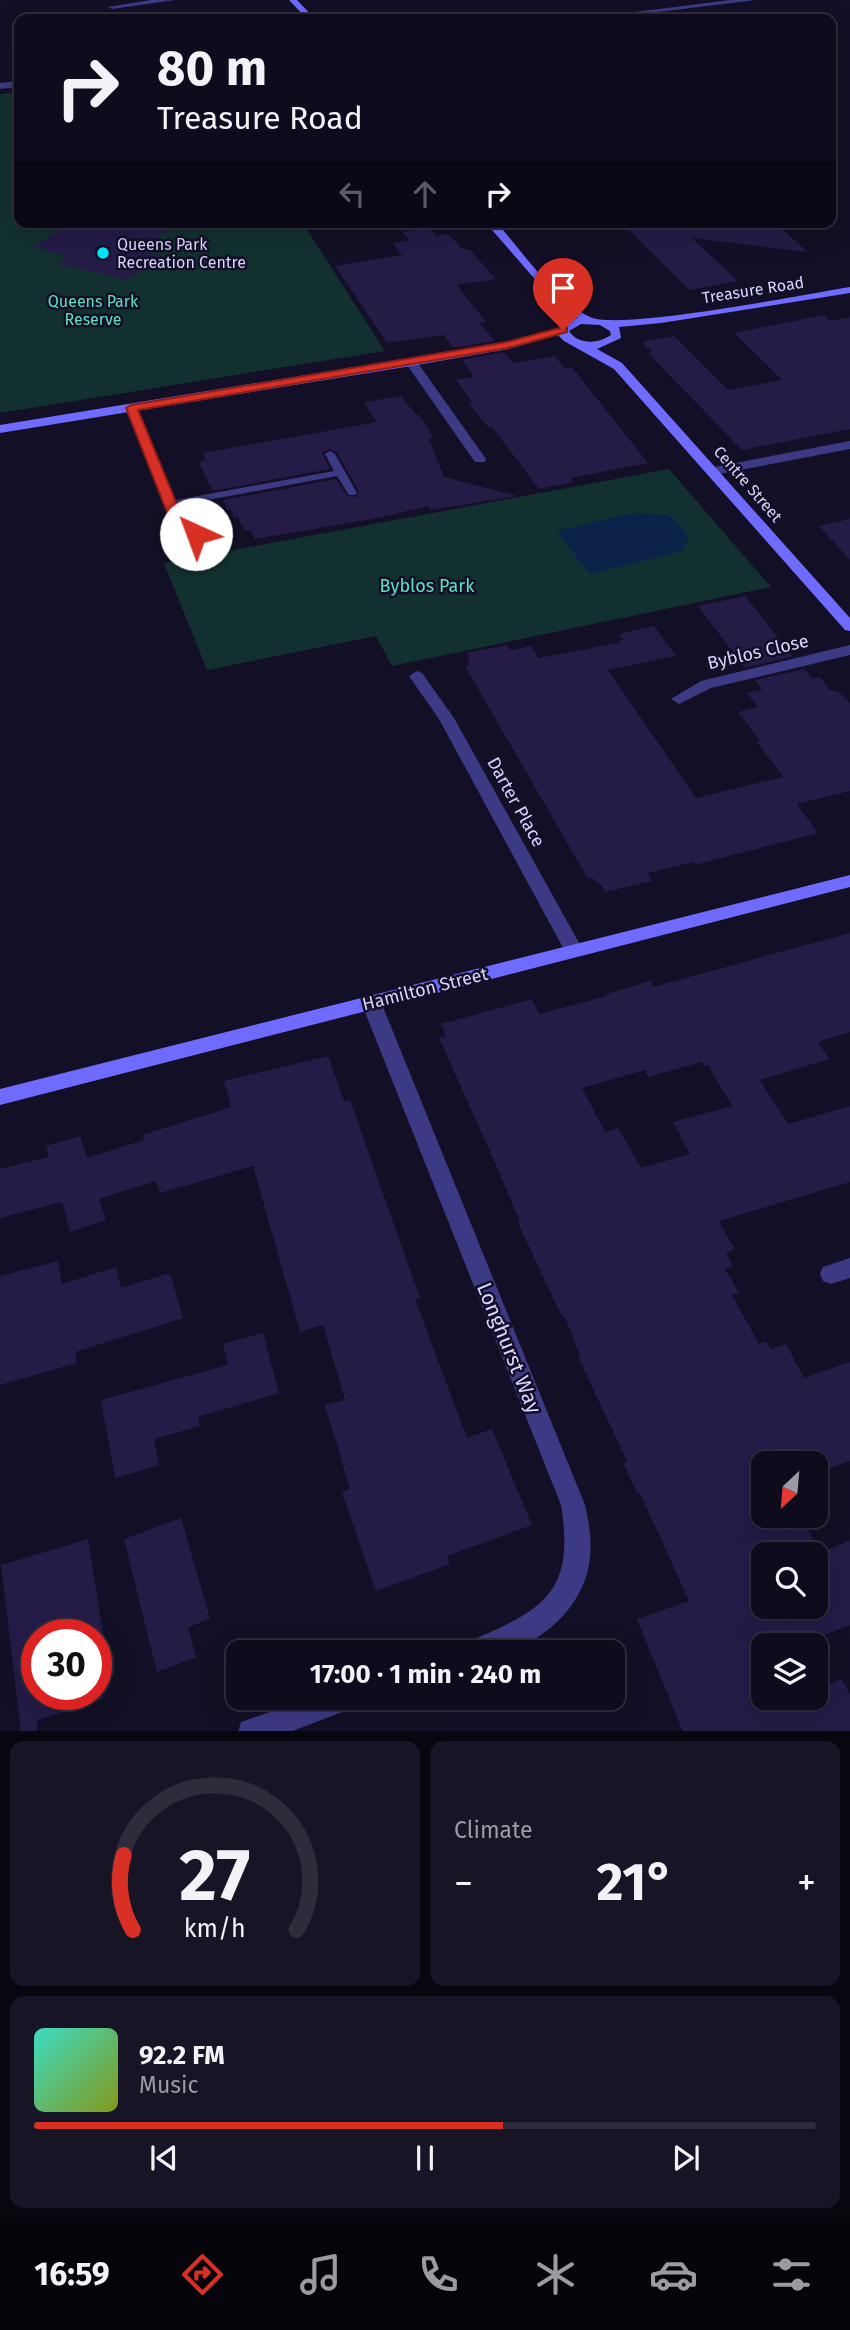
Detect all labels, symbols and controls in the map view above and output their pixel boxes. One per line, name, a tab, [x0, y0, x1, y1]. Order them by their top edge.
text: 80 m	[157, 39, 267, 98]
icon: right	[42, 42, 133, 133]
text: Treasure Road	[157, 99, 363, 137]
icon: left	[333, 175, 371, 213]
icon: ahead	[406, 175, 444, 213]
icon: right	[479, 175, 517, 213]
place label: Queens Park Recreation Centre	[117, 235, 246, 272]
marker: Queens Park Recreation Centre	[95, 245, 111, 261]
pin	[533, 258, 593, 330]
icon: arrive	[544, 269, 582, 307]
street label: Treasure Road	[701, 273, 805, 307]
park label: Queens Park Reserve	[48, 292, 139, 329]
street label: Centre Street	[710, 442, 786, 526]
position arrow	[159, 497, 233, 571]
park label: Byblos Park	[380, 575, 475, 597]
street label: Byblos Close	[705, 630, 811, 674]
street label: Darter Place	[482, 753, 550, 851]
street label: Hamilton Street	[360, 963, 491, 1015]
street label: Longhurst Way	[471, 1279, 547, 1418]
north arrow	[751, 1451, 828, 1528]
map controls	[751, 1451, 828, 1710]
button: search	[751, 1542, 828, 1619]
speed limit sign: 30	[21, 1619, 112, 1710]
button: layers	[751, 1633, 828, 1710]
text: 17:00 · 1 min · 240 m	[310, 1659, 541, 1690]
text: Climate	[454, 1816, 533, 1844]
text: 27	[180, 1832, 250, 1919]
text: 21°	[597, 1851, 674, 1914]
text: −	[454, 1860, 473, 1906]
text: +	[797, 1860, 816, 1906]
text: km/h	[184, 1913, 246, 1943]
text: 92.2 FM	[139, 2040, 225, 2071]
text: Music	[139, 2071, 199, 2099]
icon: previous	[145, 2139, 183, 2177]
icon: pause	[406, 2139, 444, 2177]
icon: next	[667, 2139, 705, 2177]
icon: directions	[178, 2250, 227, 2299]
icon: music	[296, 2250, 345, 2299]
icon: phone	[414, 2250, 463, 2299]
icon: climate	[531, 2250, 580, 2299]
icon: car	[649, 2250, 698, 2299]
icon: filters	[767, 2250, 816, 2299]
text: 16:59	[34, 2255, 110, 2293]

